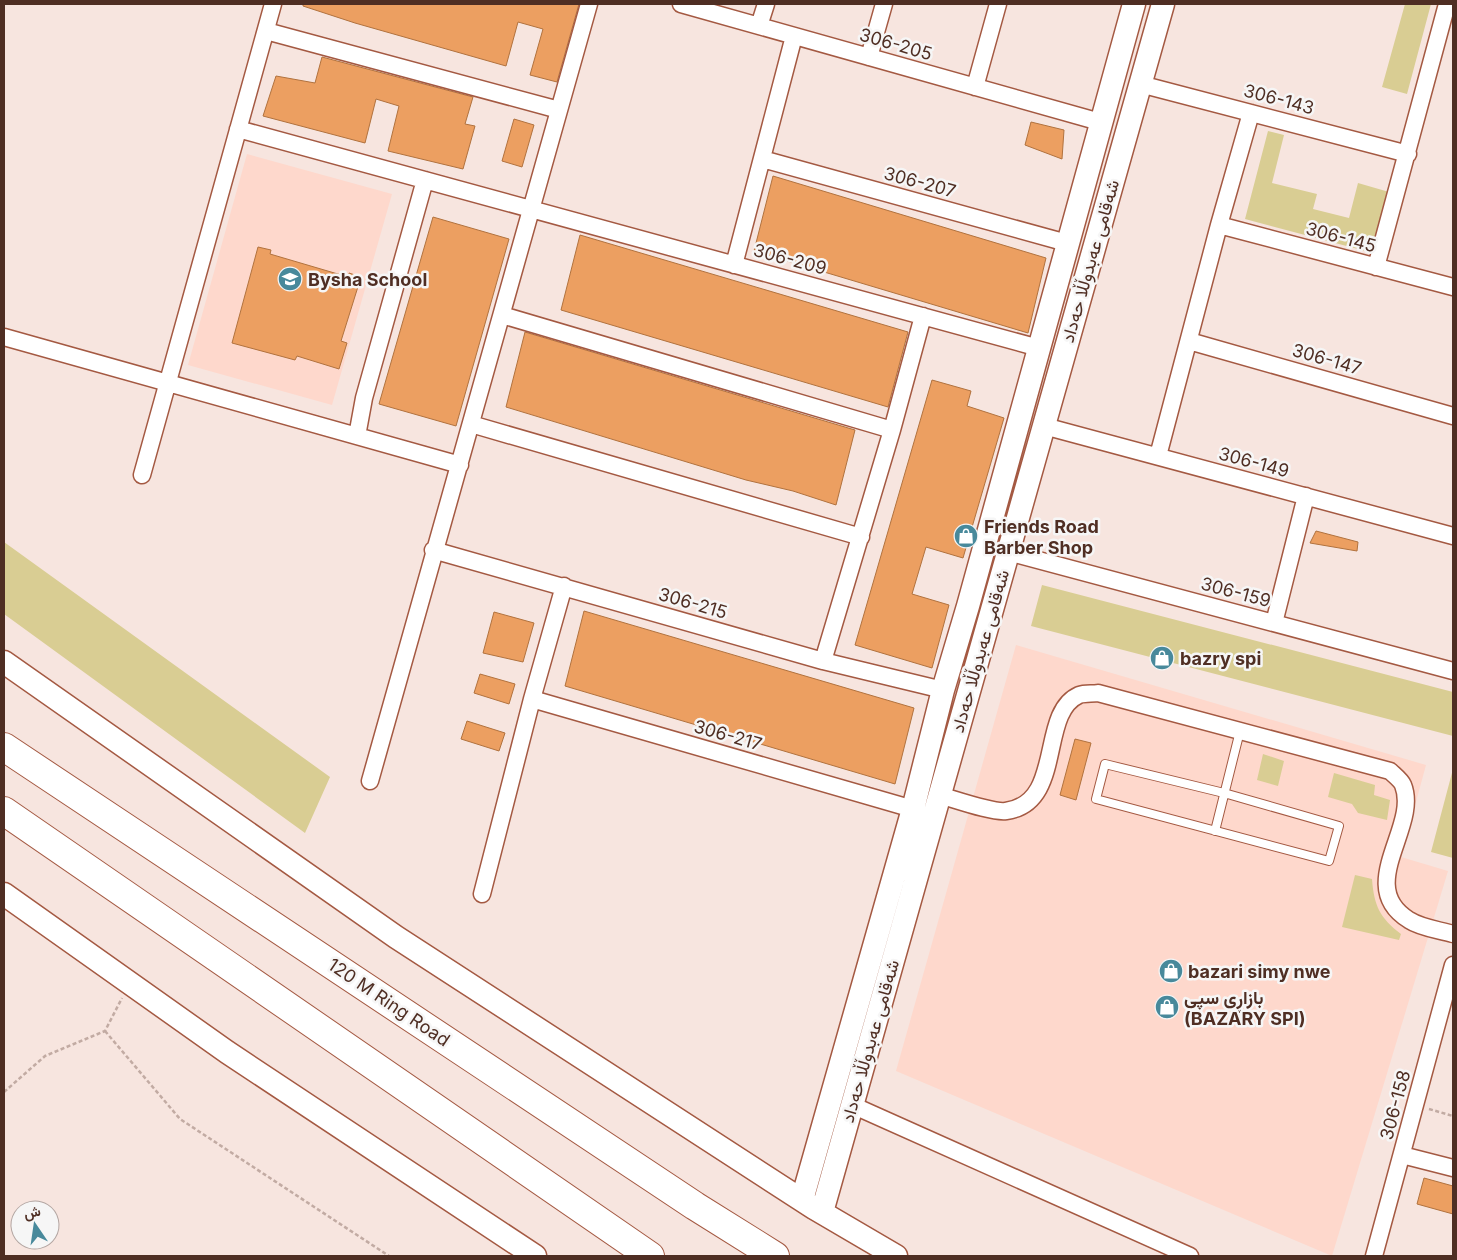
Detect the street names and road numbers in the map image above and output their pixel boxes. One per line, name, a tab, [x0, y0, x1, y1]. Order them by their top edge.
street label: 306-205	[857, 24, 935, 64]
street label: 306-143	[1242, 80, 1316, 118]
street label: 306-207	[882, 162, 958, 202]
street label: شەقامی عەبدوڵڵا حەداد	[1057, 177, 1124, 345]
street label: 306-145	[1304, 218, 1378, 256]
street label: 306-209	[751, 239, 829, 279]
street label: 306-147	[1290, 339, 1364, 379]
street label: 306-149	[1216, 443, 1292, 481]
street label: شەقامی عەبدوڵڵا حەداد	[947, 567, 1014, 735]
street label: 306-159	[1199, 573, 1273, 611]
street label: 306-215	[656, 583, 730, 623]
street label: 306-217	[692, 715, 764, 755]
street label: 120 M Ring Road	[324, 954, 454, 1050]
street label: شەقامی عەبدوڵڵا حەداد	[837, 957, 904, 1125]
street label: 306-158	[1376, 1068, 1414, 1142]

